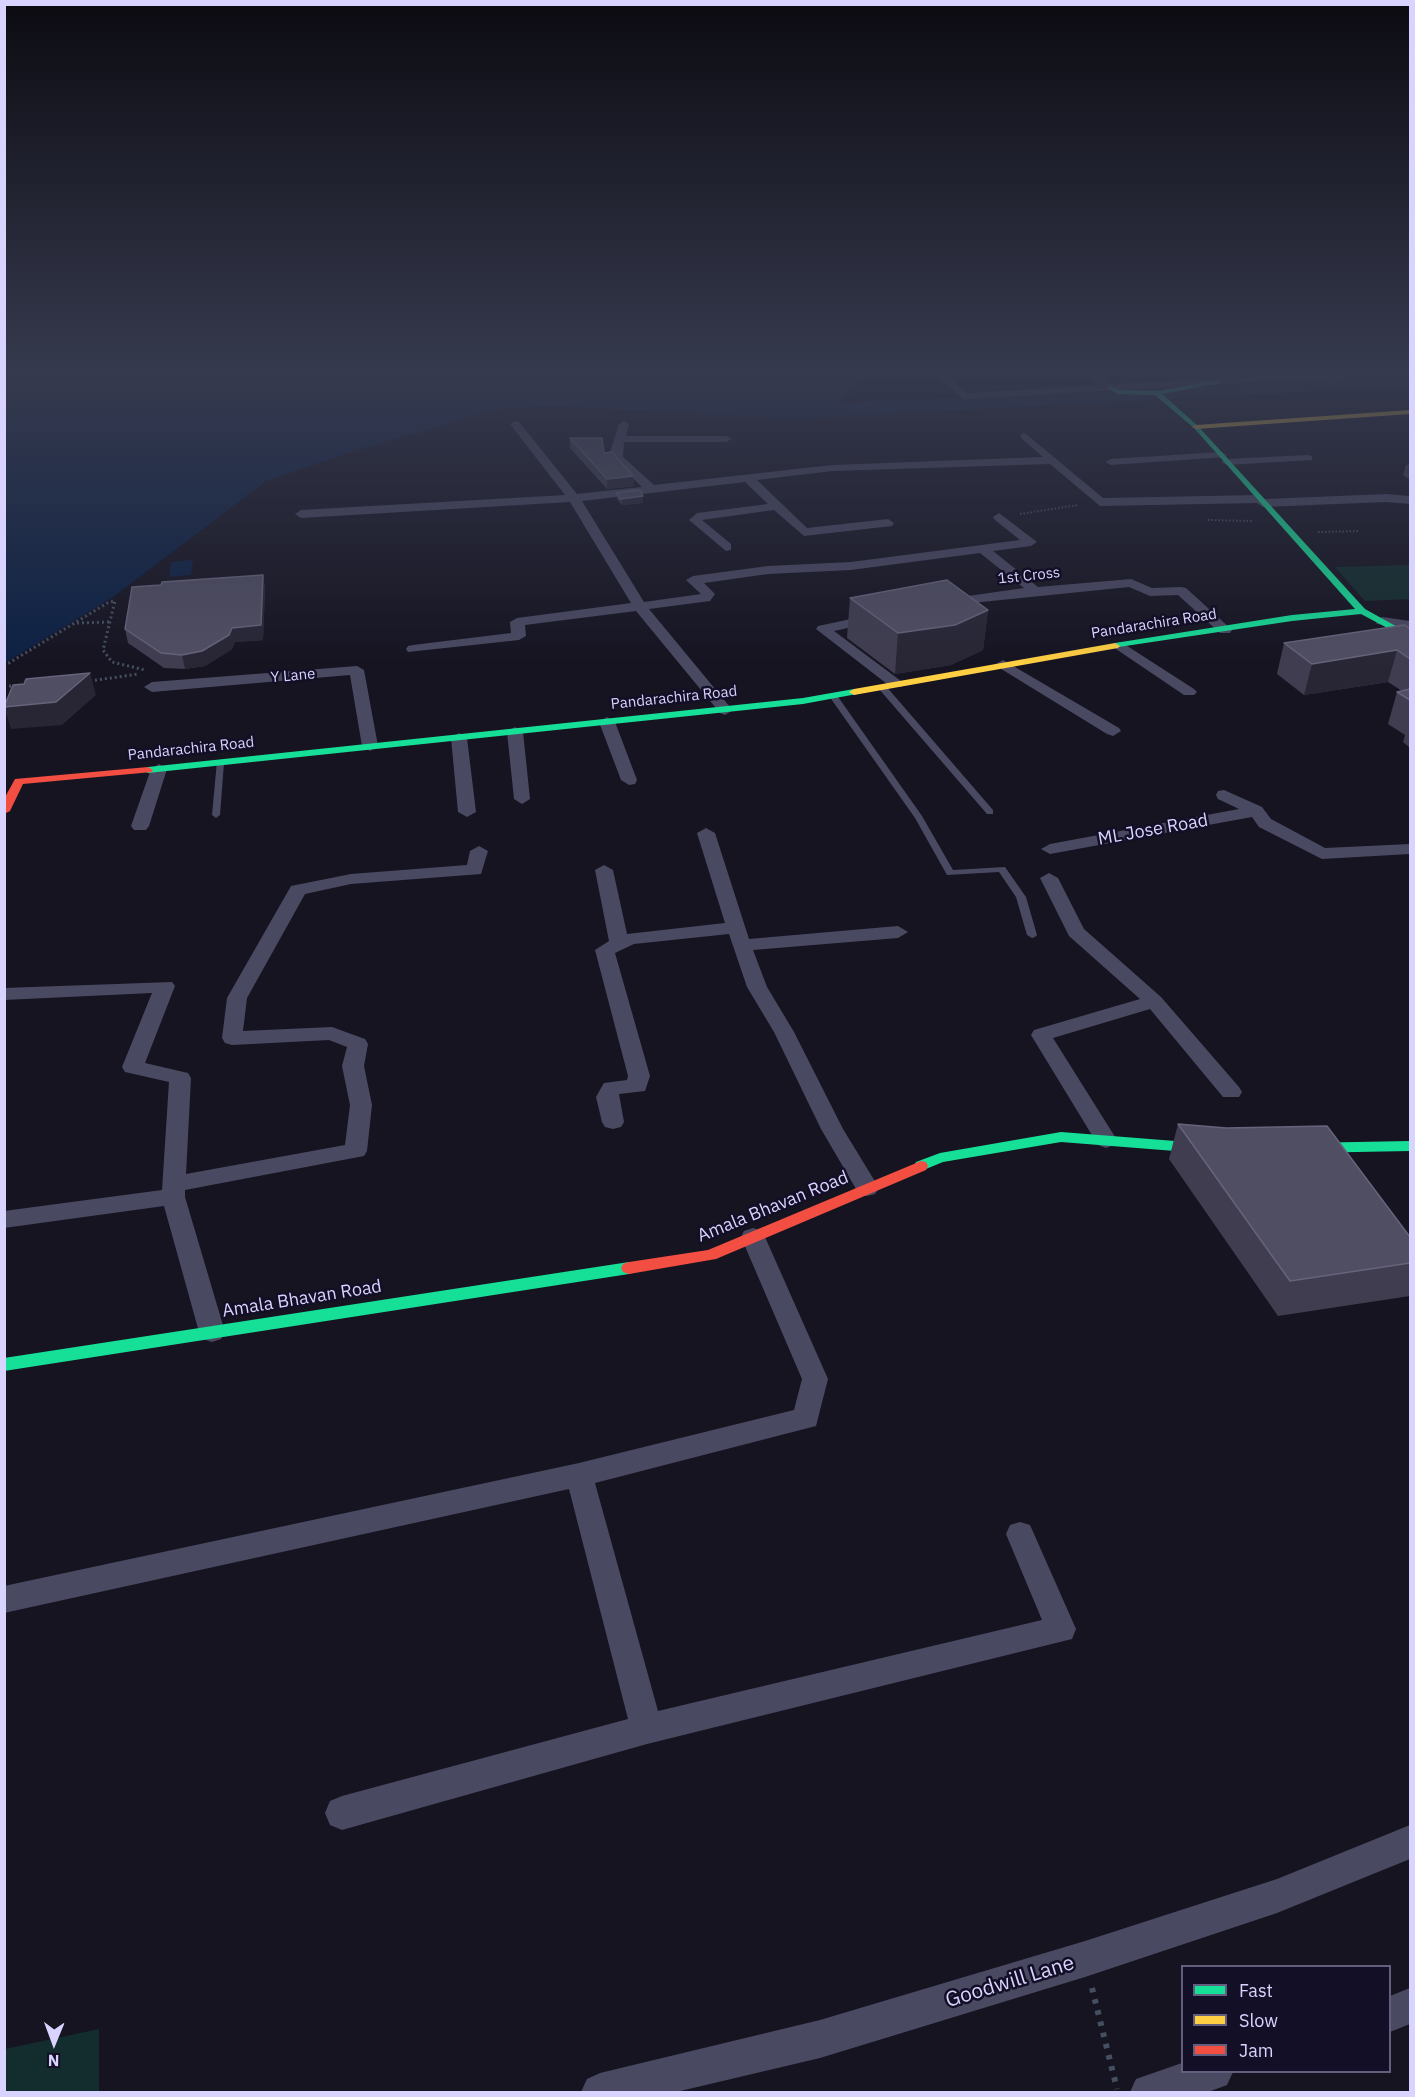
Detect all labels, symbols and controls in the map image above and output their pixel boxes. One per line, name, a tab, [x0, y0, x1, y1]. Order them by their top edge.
street label: 1st Cross	[997, 564, 1061, 588]
street label: Pandarachira Road	[1090, 605, 1218, 643]
street label: Y Lane	[270, 665, 316, 687]
street label: Pandarachira Road	[610, 682, 738, 714]
street label: Pandarachira Road	[127, 733, 255, 765]
street label: ML Jose Road	[1096, 810, 1210, 850]
street label: Amala Bhavan Road	[694, 1167, 852, 1247]
street label: Amala Bhavan Road	[221, 1276, 383, 1322]
street label: Goodwill Lane	[943, 1950, 1077, 2014]
legend	[1181, 1965, 1391, 2073]
text: Fast	[1239, 1979, 1273, 2002]
text: Slow	[1239, 2009, 1278, 2032]
north arrow	[24, 2013, 84, 2073]
text: Jam	[1239, 2039, 1274, 2062]
text: N	[48, 2051, 60, 2071]

